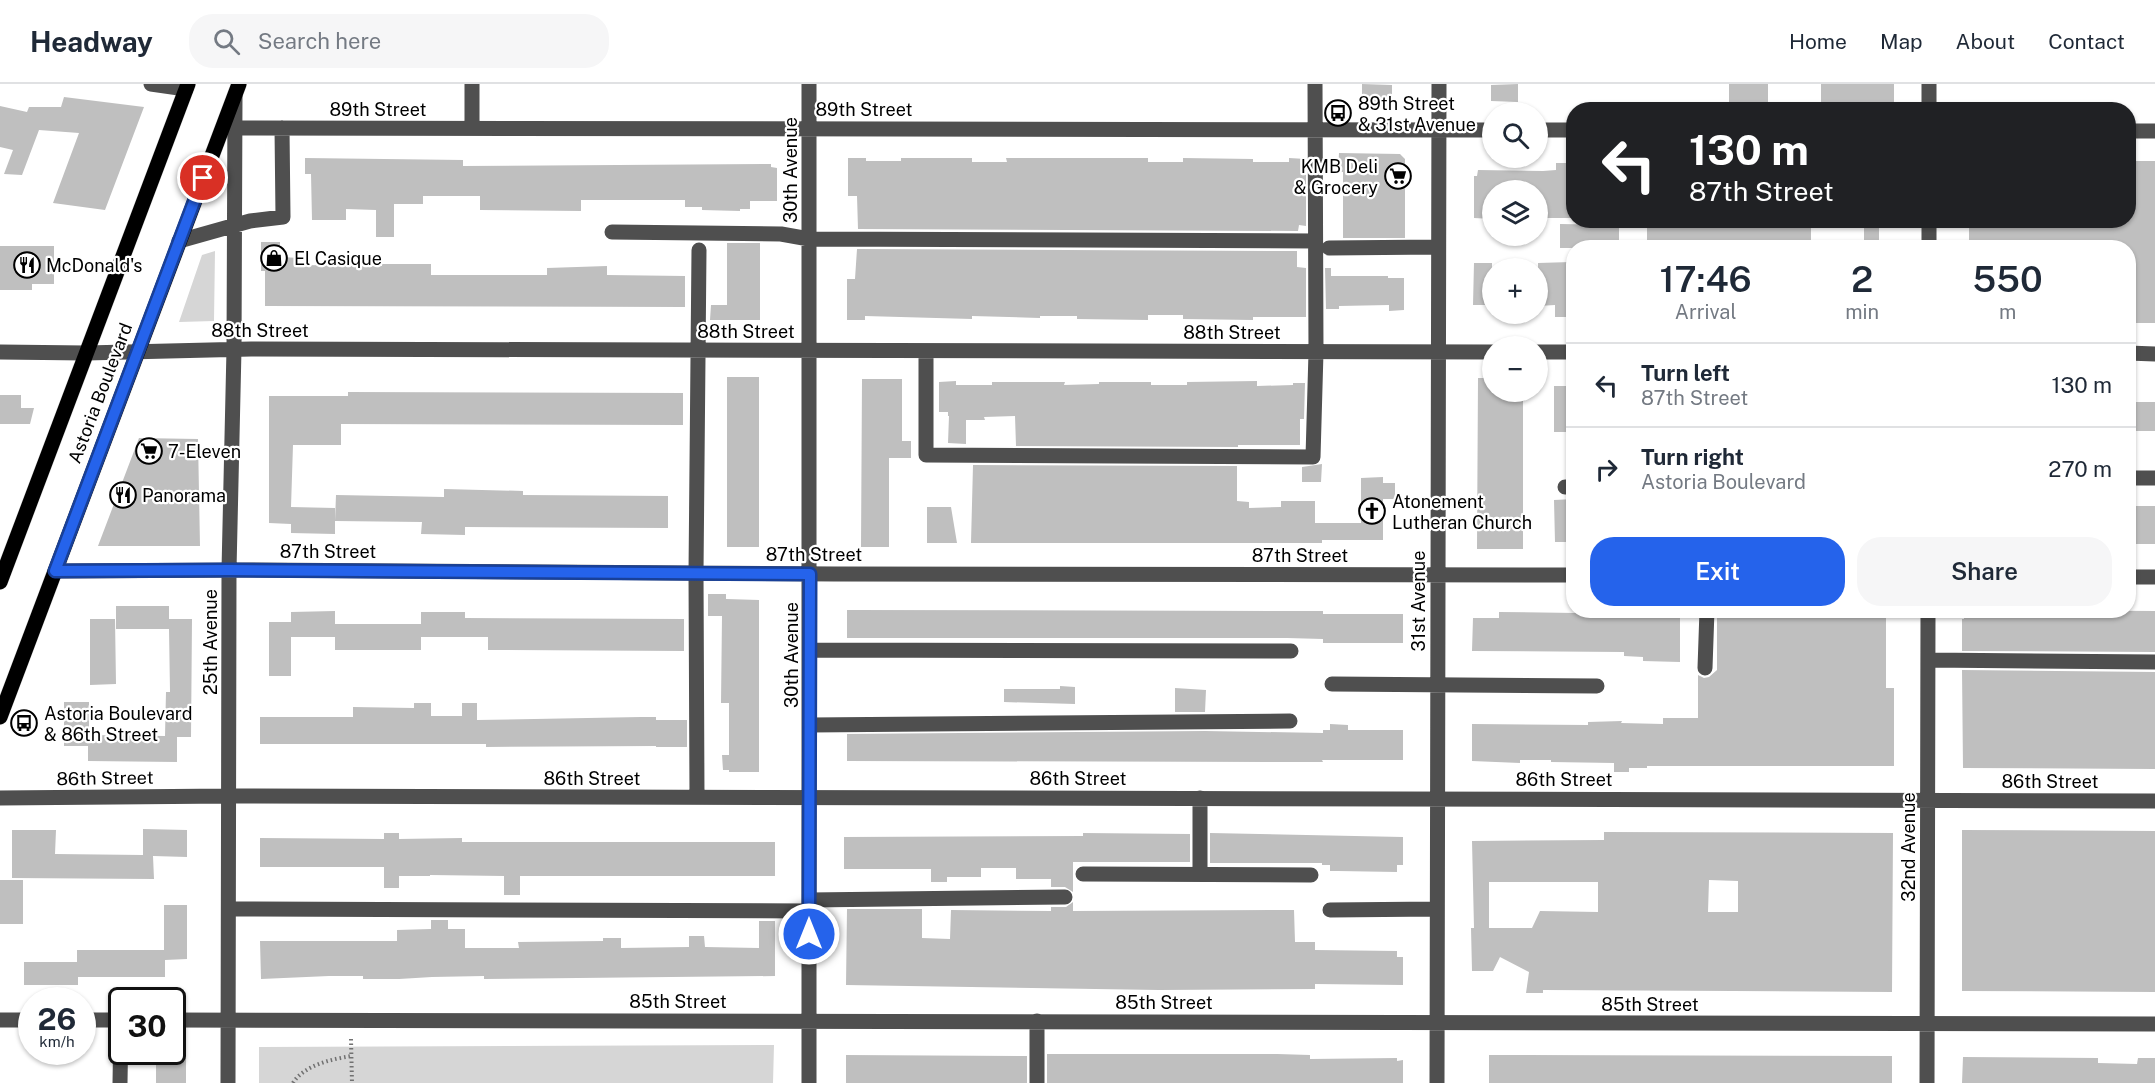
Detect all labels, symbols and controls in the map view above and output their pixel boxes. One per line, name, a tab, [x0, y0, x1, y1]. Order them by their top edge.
search box	[189, 14, 609, 68]
text: Headway	[30, 25, 153, 58]
icon: search	[210, 25, 243, 58]
text: Search here	[258, 28, 381, 54]
text: Home	[1789, 29, 1847, 54]
text: Map	[1880, 29, 1923, 54]
text: About	[1956, 29, 2015, 54]
text: Contact	[2048, 29, 2125, 54]
place label: 89th Street & 31st Avenue	[1358, 93, 1476, 135]
bus stop icon: 89th Street & 31st Avenue	[1323, 98, 1353, 128]
street label: 89th Street	[329, 99, 427, 120]
street label: 89th Street	[815, 99, 913, 120]
map controls	[1482, 102, 1548, 402]
button: search	[1482, 102, 1548, 168]
street label: 30th Avenue	[780, 117, 801, 223]
text: 130 m	[1689, 125, 1809, 174]
icon: left	[1590, 126, 1668, 204]
pin	[177, 152, 228, 203]
place label: KMB Deli & Grocery	[1294, 156, 1378, 198]
icon: arrive	[186, 161, 219, 194]
supermarket icon: KMB Deli & Grocery	[1383, 161, 1413, 191]
text: 87th Street	[1689, 175, 1834, 207]
button: layers	[1482, 180, 1548, 246]
shop icon: El Casique	[259, 243, 289, 273]
place label: El Casique	[294, 248, 382, 269]
restaurant icon: McDonald's	[12, 250, 42, 280]
place label: McDonald's	[46, 255, 142, 276]
button: +	[1482, 258, 1548, 324]
text: 17:46	[1659, 258, 1752, 300]
text: 2	[1851, 258, 1873, 300]
text: 550	[1972, 258, 2043, 300]
text: Arrival	[1675, 300, 1736, 324]
text: min	[1845, 300, 1879, 324]
text: m	[1999, 300, 2016, 324]
street label: Astoria Boulevard	[64, 320, 136, 466]
street label: 88th Street	[211, 320, 309, 341]
street label: 88th Street	[697, 321, 795, 342]
street label: 88th Street	[1183, 322, 1281, 343]
button: −	[1482, 336, 1548, 402]
text: Turn left	[1641, 360, 1730, 386]
icon: left	[1590, 369, 1623, 402]
text: 130 m	[2051, 372, 2112, 398]
text: 87th Street	[1641, 386, 1748, 410]
supermarket icon: 7-Eleven	[134, 436, 164, 466]
place label: 7-Eleven	[168, 441, 241, 462]
text: Turn right	[1641, 444, 1744, 470]
icon: right	[1590, 453, 1623, 486]
text: 270 m	[2048, 456, 2112, 482]
text: Astoria Boulevard	[1641, 470, 1806, 494]
restaurant icon: Panorama	[108, 480, 138, 510]
place label: Panorama	[142, 485, 226, 506]
place label: Atonement Lutheran Church	[1392, 491, 1532, 533]
church icon: Atonement Lutheran Church	[1357, 496, 1387, 526]
button: Exit	[1590, 537, 1845, 606]
button: Share	[1857, 537, 2112, 606]
street label: 87th Street	[280, 541, 376, 562]
street label: 87th Street	[766, 544, 862, 565]
street label: 87th Street	[1252, 545, 1348, 566]
street label: 31st Avenue	[1408, 551, 1429, 651]
street label: 25th Avenue	[200, 589, 221, 695]
street label: 30th Avenue	[781, 602, 802, 708]
place label: Astoria Boulevard & 86th Street	[44, 703, 193, 745]
bus stop icon: Astoria Boulevard & 86th Street	[9, 708, 39, 738]
street label: 86th Street	[56, 767, 154, 789]
street label: 86th Street	[543, 768, 641, 789]
street label: 86th Street	[1029, 768, 1127, 789]
street label: 86th Street	[1515, 769, 1613, 790]
street label: 86th Street	[2001, 771, 2099, 792]
street label: 32nd Avenue	[1898, 792, 1919, 902]
position arrow	[777, 902, 841, 966]
speed limit sign: 30	[108, 987, 186, 1065]
street label: 85th Street	[629, 991, 727, 1012]
street label: 85th Street	[1115, 992, 1213, 1013]
street label: 85th Street	[1601, 994, 1699, 1015]
text: 26	[38, 1001, 76, 1037]
text: km/h	[39, 1033, 75, 1050]

